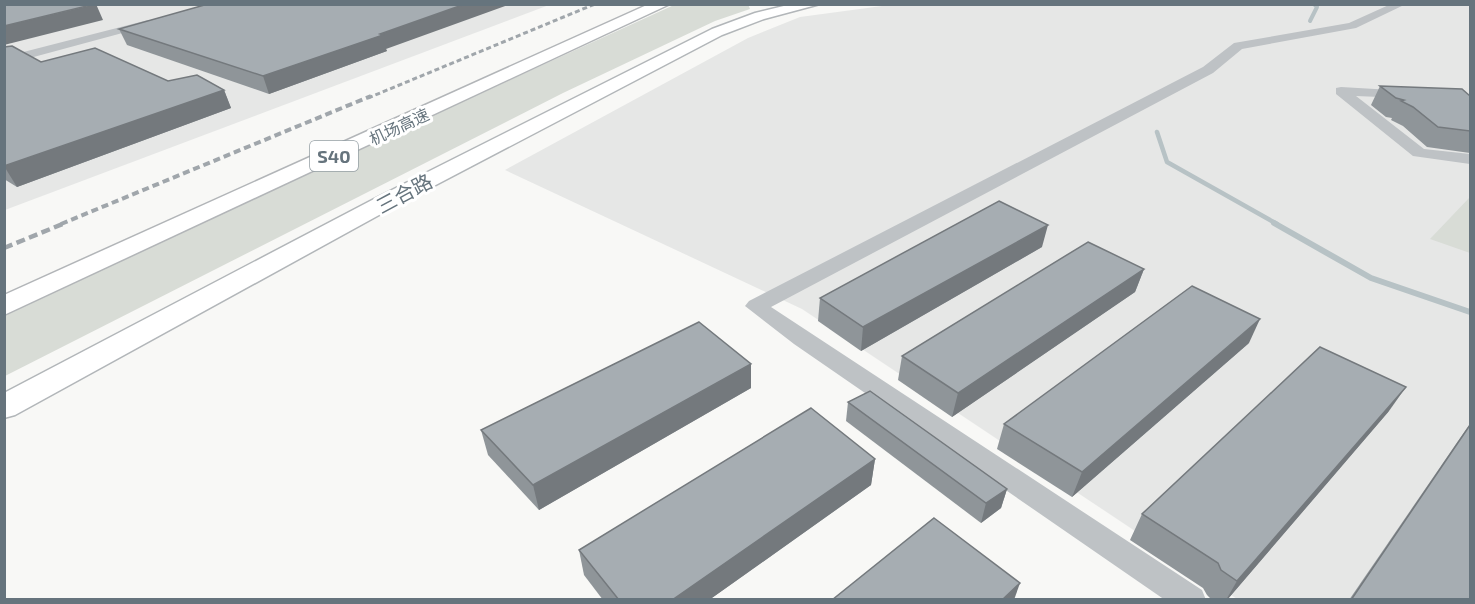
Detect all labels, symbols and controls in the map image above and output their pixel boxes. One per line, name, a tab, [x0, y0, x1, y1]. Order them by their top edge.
street label: 机场高速	[366, 104, 432, 148]
road number: S40	[310, 141, 358, 171]
street label: 三合路	[372, 168, 436, 218]

